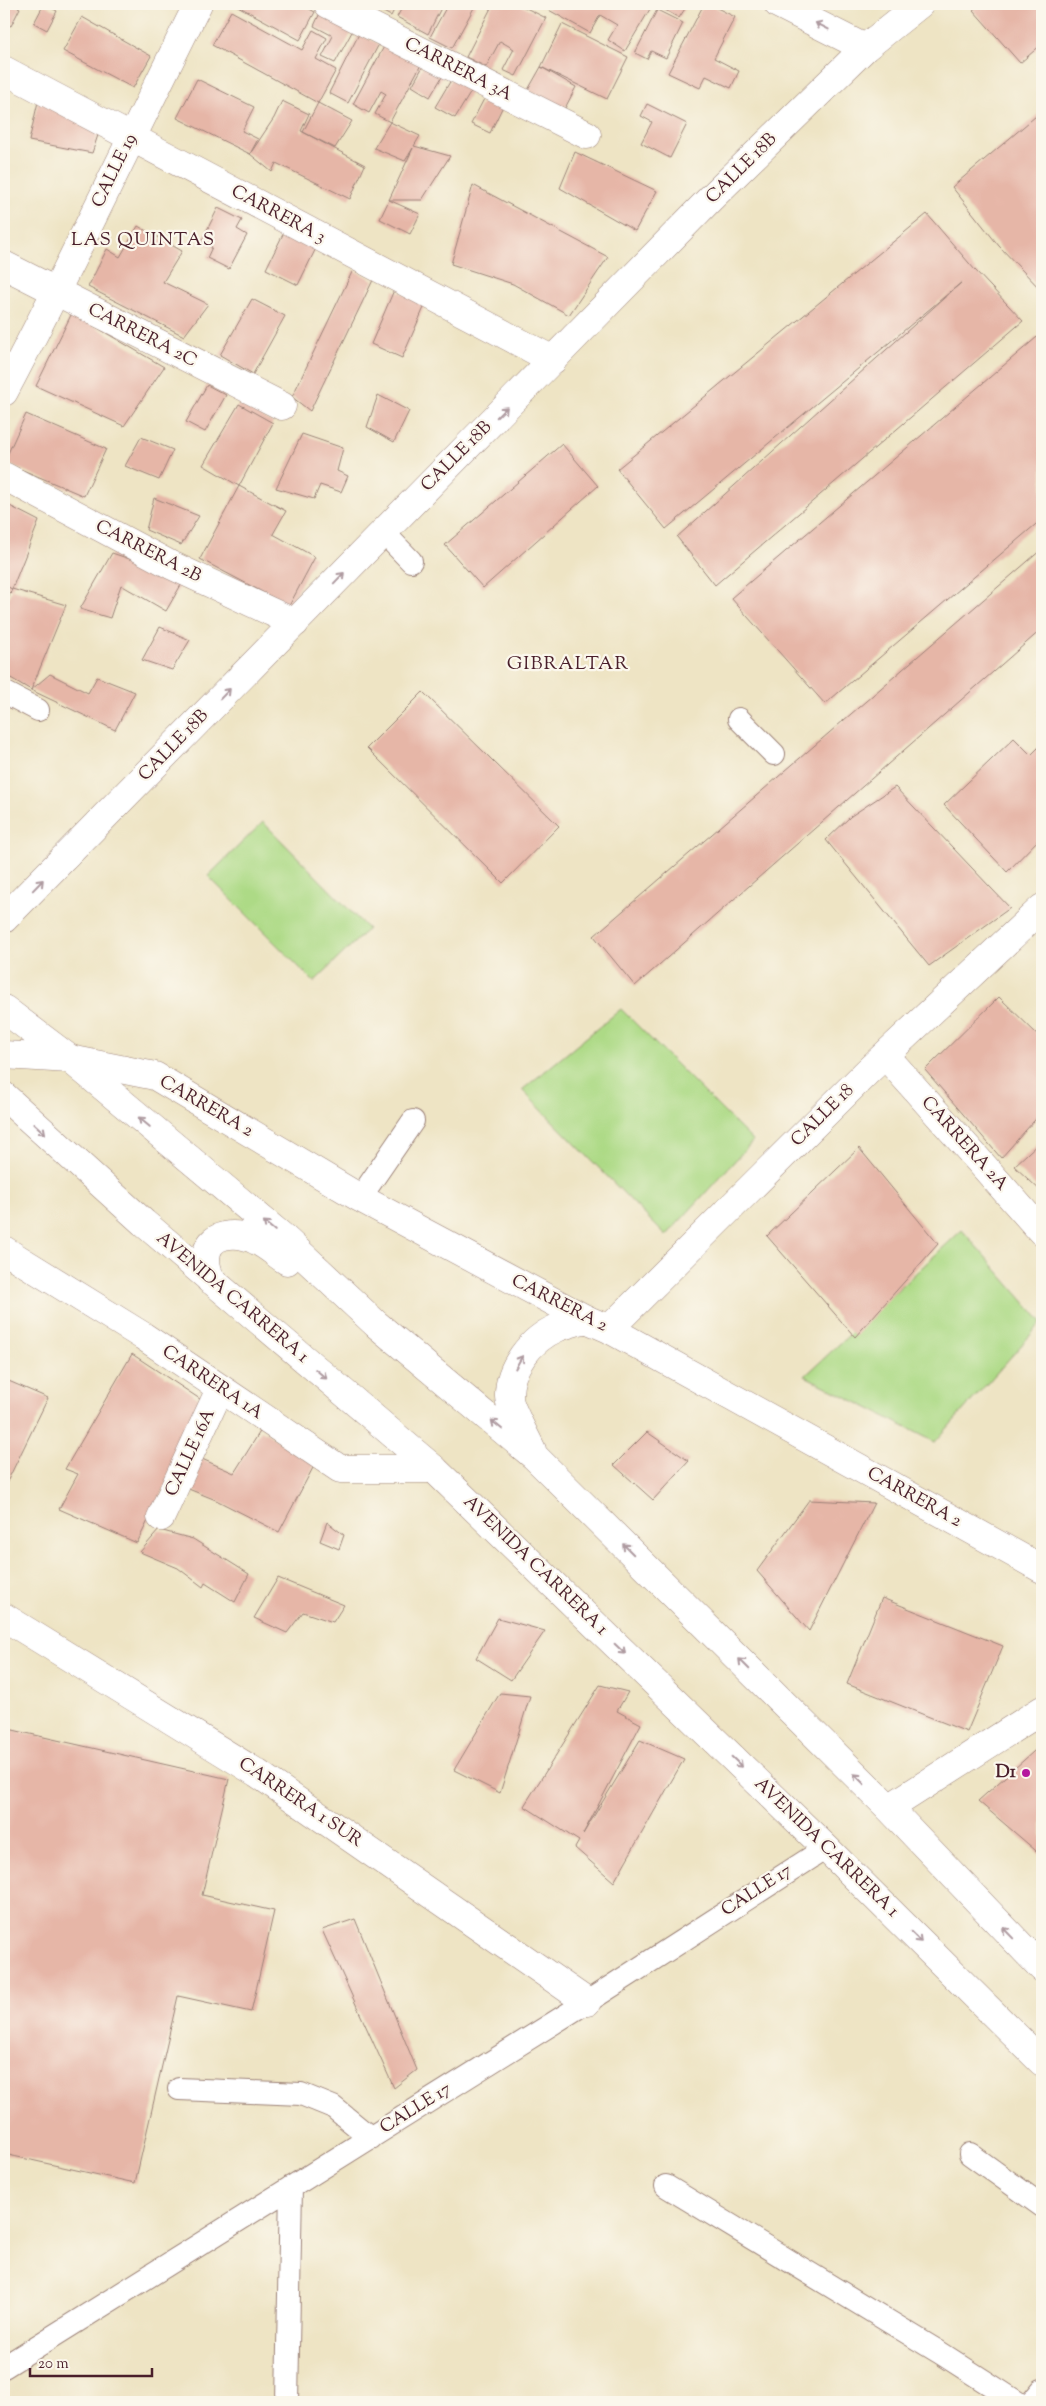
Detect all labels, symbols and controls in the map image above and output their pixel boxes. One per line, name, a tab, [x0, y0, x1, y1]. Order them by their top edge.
one-way arrow	[814, 21, 829, 31]
street label: CARRERA 3A	[399, 32, 517, 109]
street label: CALLE 18B	[701, 128, 783, 210]
street label: CALLE 19	[86, 129, 144, 212]
street label: CARRERA 3	[226, 179, 330, 251]
district label: LAS QUINTAS	[71, 227, 215, 254]
street label: CARRERA 2C	[83, 297, 201, 375]
one-way arrow	[496, 405, 508, 418]
street label: CALLE 18B	[416, 416, 498, 498]
street label: CARRERA 2B	[90, 514, 206, 590]
one-way arrow	[333, 571, 345, 584]
district label: GIBRALTAR	[507, 651, 629, 678]
one-way arrow	[219, 687, 231, 700]
street label: CALLE 18B	[133, 704, 215, 788]
one-way arrow	[32, 878, 44, 891]
street label: CARRERA 2	[154, 1070, 258, 1145]
street label: CALLE 18	[786, 1079, 860, 1153]
street label: CARRERA 2A	[914, 1091, 1014, 1197]
one-way arrow	[138, 1116, 151, 1127]
one-way arrow	[33, 1123, 46, 1135]
one-way arrow	[263, 1221, 276, 1232]
street label: AVENIDA CARRERA 1	[150, 1226, 314, 1370]
street label: CARRERA 2	[506, 1269, 612, 1340]
street label: CARRERA 1A	[156, 1339, 268, 1427]
one-way arrow	[515, 1356, 525, 1370]
one-way arrow	[314, 1368, 327, 1379]
street label: CALLE 16A	[159, 1405, 223, 1501]
one-way arrow	[491, 1419, 504, 1430]
street label: CARRERA 2	[862, 1461, 967, 1535]
street label: AVENIDA CARRERA 1	[457, 1490, 613, 1642]
one-way arrow	[623, 1544, 635, 1556]
one-way arrow	[614, 1643, 626, 1655]
one-way arrow	[737, 1658, 750, 1670]
street label: CARRERA 1 SUR	[233, 1752, 367, 1854]
one-way arrow	[731, 1756, 743, 1768]
place label: D1	[996, 1760, 1017, 1786]
marker: D1	[1020, 1767, 1032, 1779]
street label: AVENIDA CARRERA 1	[748, 1772, 904, 1924]
one-way arrow	[853, 1772, 865, 1785]
street label: CALLE 17	[716, 1858, 798, 1924]
one-way arrow	[1002, 1927, 1015, 1939]
one-way arrow	[910, 1930, 922, 1943]
street label: CALLE 17	[375, 2077, 457, 2141]
scale bar	[30, 2346, 152, 2378]
text: 20 m	[38, 2354, 69, 2375]

